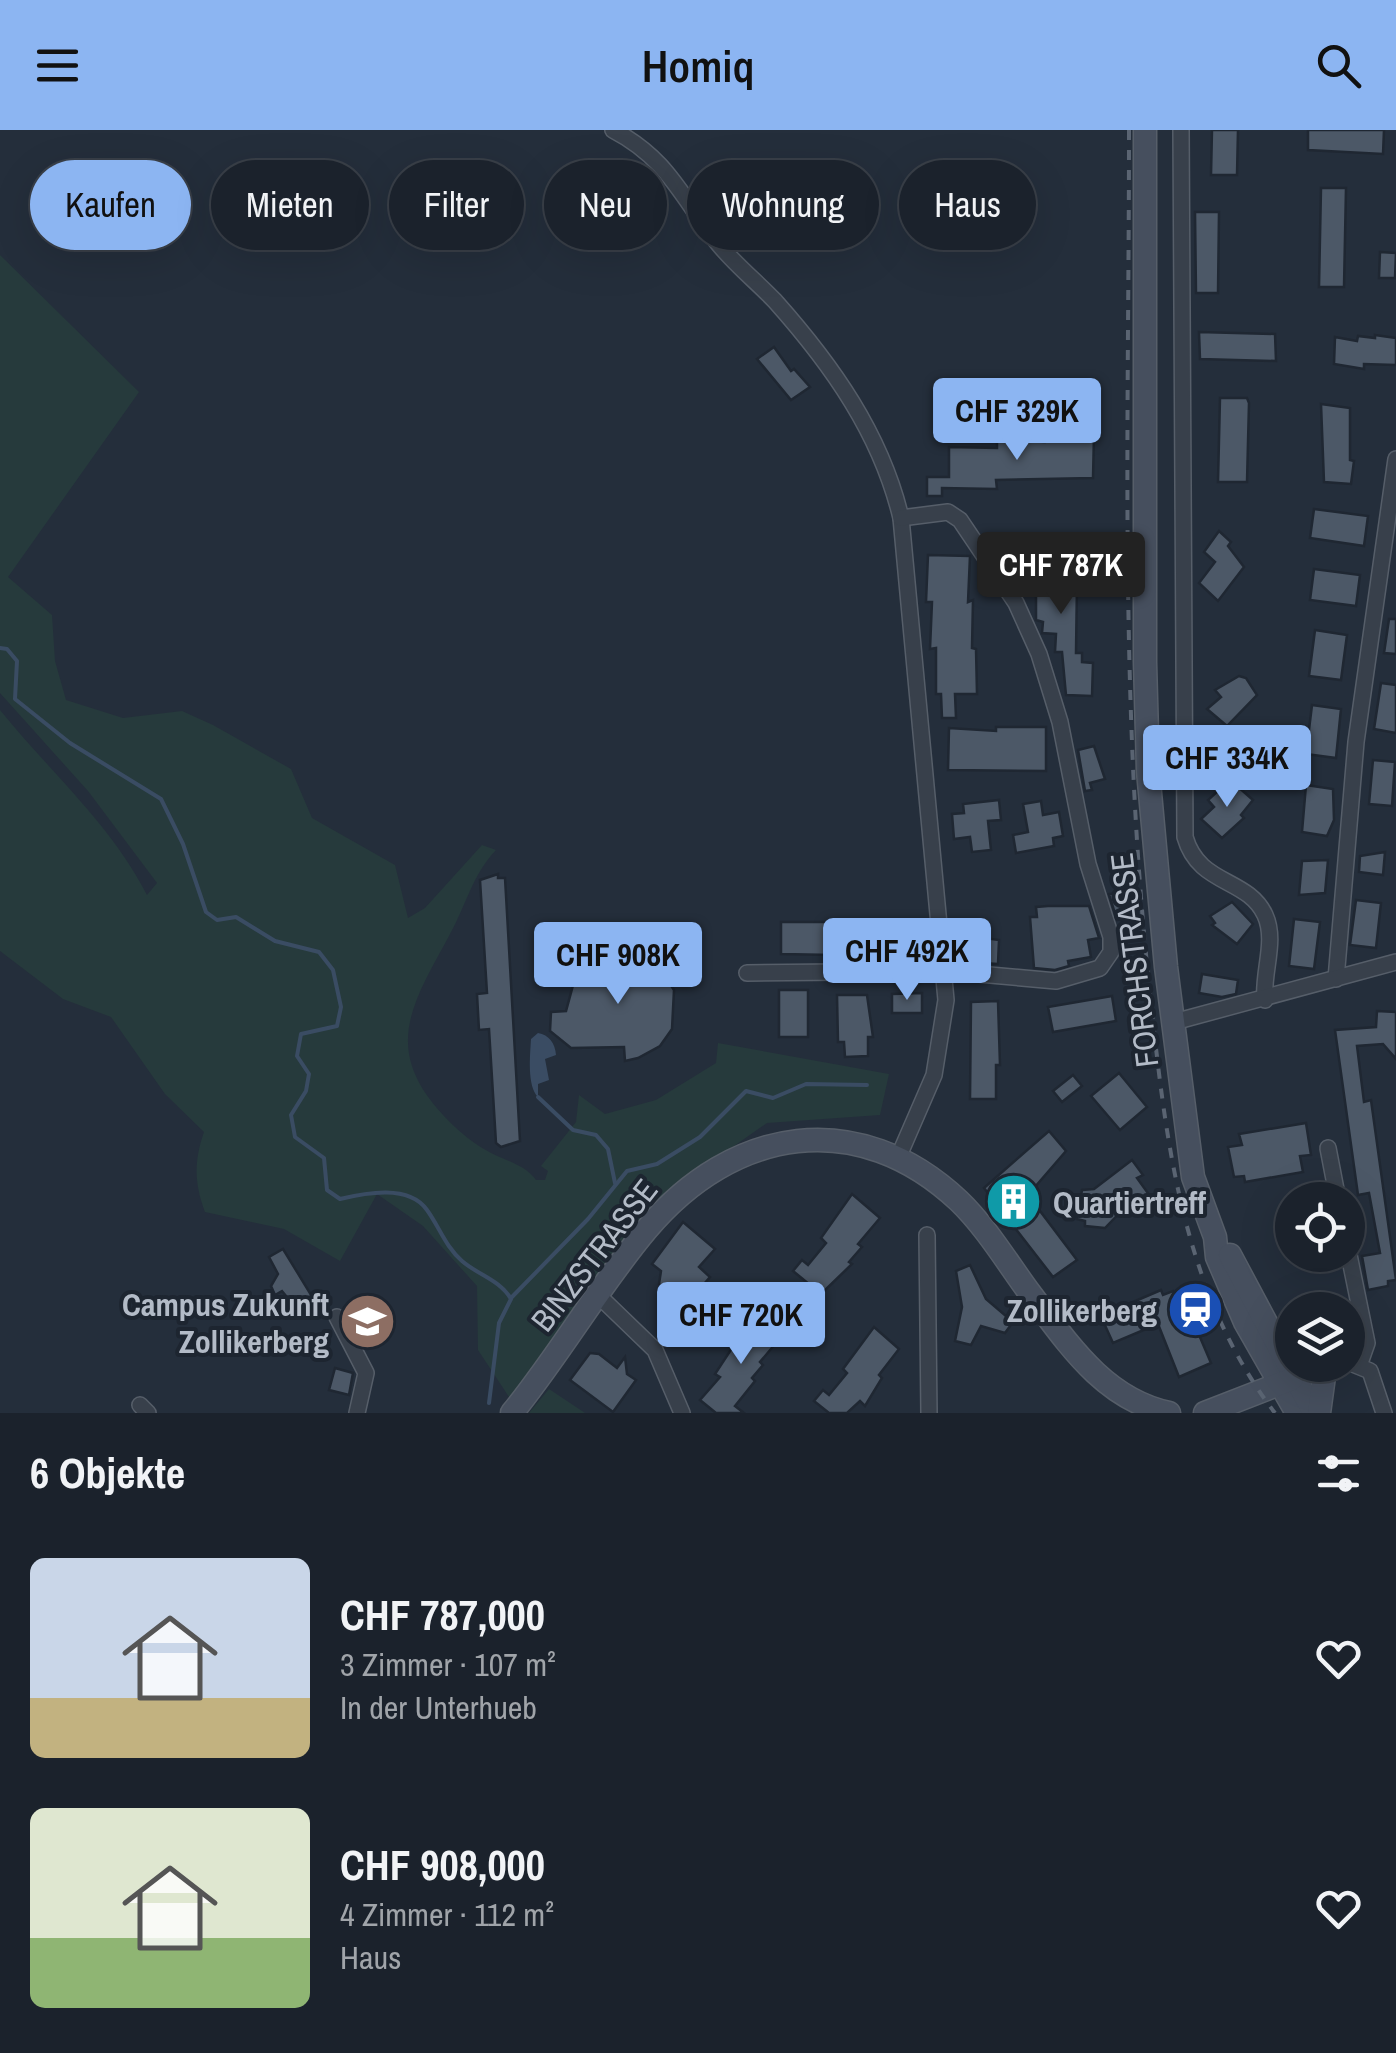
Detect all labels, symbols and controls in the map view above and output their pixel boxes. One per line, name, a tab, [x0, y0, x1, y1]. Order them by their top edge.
text: Homiq	[642, 35, 754, 96]
icon: menu	[30, 38, 85, 93]
icon: search	[1311, 38, 1366, 93]
chip: Kaufen	[30, 160, 191, 250]
chip: Mieten	[211, 160, 369, 250]
chip: Filter	[389, 160, 524, 250]
chip: Neu	[544, 160, 667, 250]
chip: Wohnung	[687, 160, 879, 250]
chip: Haus	[899, 160, 1036, 250]
pin: CHF 329K	[914, 378, 1120, 463]
text: CHF 329K	[955, 389, 1079, 432]
pin: CHF 787K	[958, 532, 1164, 617]
text: CHF 787K	[999, 543, 1123, 586]
pin: CHF 334K	[1124, 725, 1330, 810]
text: CHF 334K	[1165, 736, 1289, 779]
street label: FORCHSTRASSE	[1100, 850, 1168, 1070]
pin: CHF 492K	[804, 918, 1010, 1003]
pin: CHF 908K	[515, 922, 721, 1007]
text: CHF 492K	[845, 929, 969, 972]
text: CHF 908K	[556, 933, 680, 976]
street label: BINZSTRASSE	[521, 1170, 667, 1340]
building icon: Quartiertreff	[984, 1172, 1044, 1232]
place label: Quartiertreff	[1053, 1181, 1207, 1224]
map controls	[1275, 1182, 1365, 1382]
button: locate	[1275, 1182, 1365, 1272]
station icon: Zollikerberg	[1166, 1280, 1226, 1340]
pin: CHF 720K	[638, 1282, 844, 1367]
place label: Campus Zukunft Zollikerberg	[122, 1283, 329, 1363]
place label: Zollikerberg	[1007, 1289, 1157, 1332]
school or university icon: Campus Zukunft Zollikerberg	[338, 1292, 398, 1352]
button: layers	[1275, 1292, 1365, 1382]
text: CHF 720K	[679, 1293, 803, 1336]
text: 6 Objekte	[30, 1445, 185, 1501]
icon: filters	[1311, 1446, 1366, 1501]
text: CHF 787,000	[340, 1587, 545, 1643]
icon: home	[110, 1598, 230, 1718]
icon: heart	[1311, 1631, 1366, 1686]
text: 3 Zimmer · 107 m²	[340, 1643, 556, 1686]
text: In der Unterhueb	[340, 1686, 537, 1729]
text: CHF 908,000	[340, 1837, 545, 1893]
icon: home	[110, 1848, 230, 1968]
icon: heart	[1311, 1881, 1366, 1936]
text: 4 Zimmer · 112 m²	[340, 1893, 554, 1936]
text: Haus	[340, 1936, 401, 1979]

